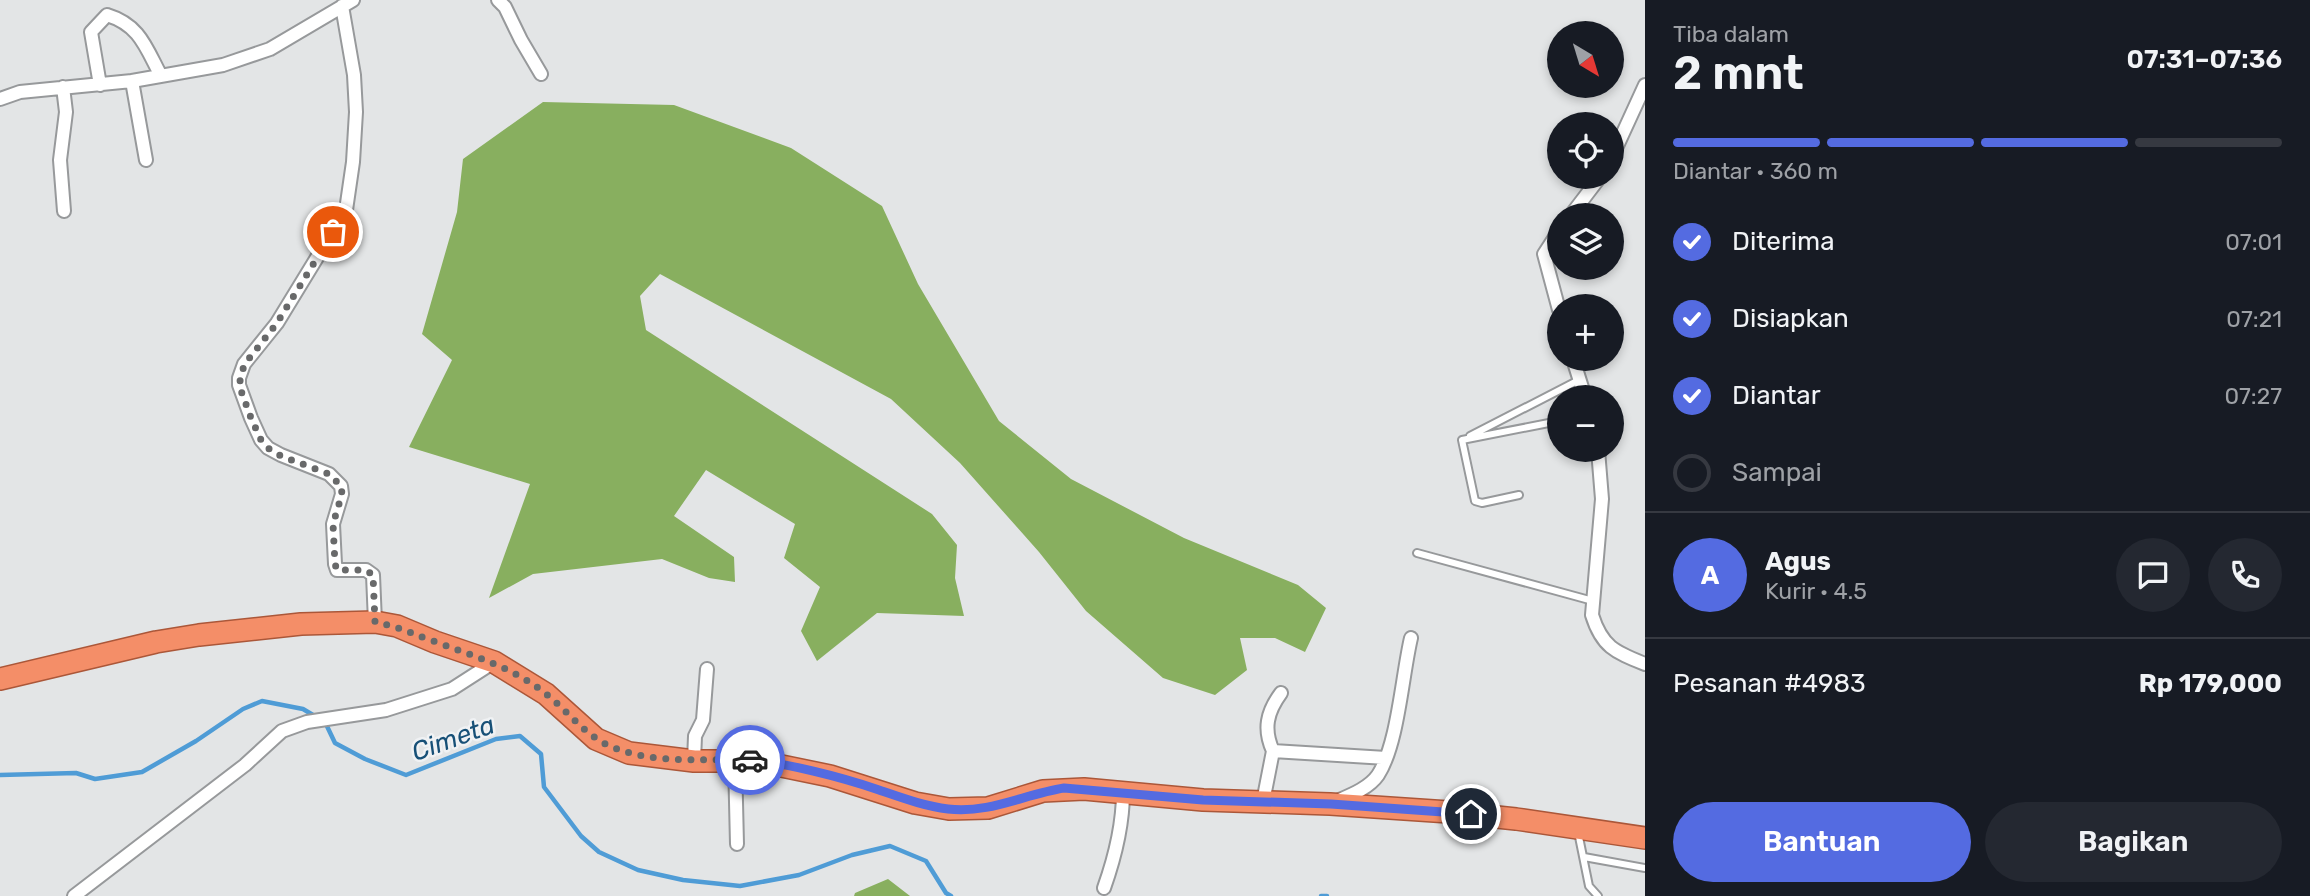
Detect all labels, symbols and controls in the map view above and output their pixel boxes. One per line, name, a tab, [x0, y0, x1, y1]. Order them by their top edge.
text: Tiba dalam	[1673, 20, 1789, 48]
north arrow	[1547, 21, 1624, 98]
map controls	[1547, 21, 1624, 462]
text: 07:31–07:36	[2127, 44, 2282, 75]
text: 2 mnt	[1673, 46, 1804, 101]
button: locate	[1547, 112, 1624, 189]
text: Diantar · 360 m	[1673, 157, 1838, 185]
pin	[303, 202, 363, 262]
button: layers	[1547, 203, 1624, 280]
icon: bag	[314, 213, 352, 251]
icon: check	[1673, 223, 1711, 261]
text: Diterima	[1732, 226, 1835, 257]
text: 07:01	[2225, 228, 2282, 256]
button: +	[1547, 294, 1624, 371]
icon: check	[1673, 300, 1711, 338]
text: Disiapkan	[1732, 303, 1849, 334]
text: 07:21	[2226, 305, 2282, 333]
icon: check	[1673, 377, 1711, 415]
text: Diantar	[1732, 380, 1821, 411]
text: 07:27	[2224, 382, 2282, 410]
button: −	[1547, 385, 1624, 462]
text: Sampai	[1732, 457, 1822, 488]
button: chat	[2116, 538, 2190, 612]
button: phone	[2208, 538, 2282, 612]
text: Agus	[1765, 546, 1831, 577]
text: A	[1701, 560, 1719, 591]
text: Kurir · 4.5	[1765, 577, 1867, 605]
text: Pesanan #4983	[1673, 668, 1866, 699]
text: Rp 179,000	[2139, 668, 2282, 699]
water label: Cimeta	[407, 709, 499, 768]
courier	[715, 725, 785, 795]
icon: car	[731, 741, 769, 779]
pin	[1441, 784, 1501, 844]
icon: home	[1452, 795, 1490, 833]
button: Bantuan	[1673, 802, 1971, 882]
button: Bagikan	[1985, 802, 2282, 882]

